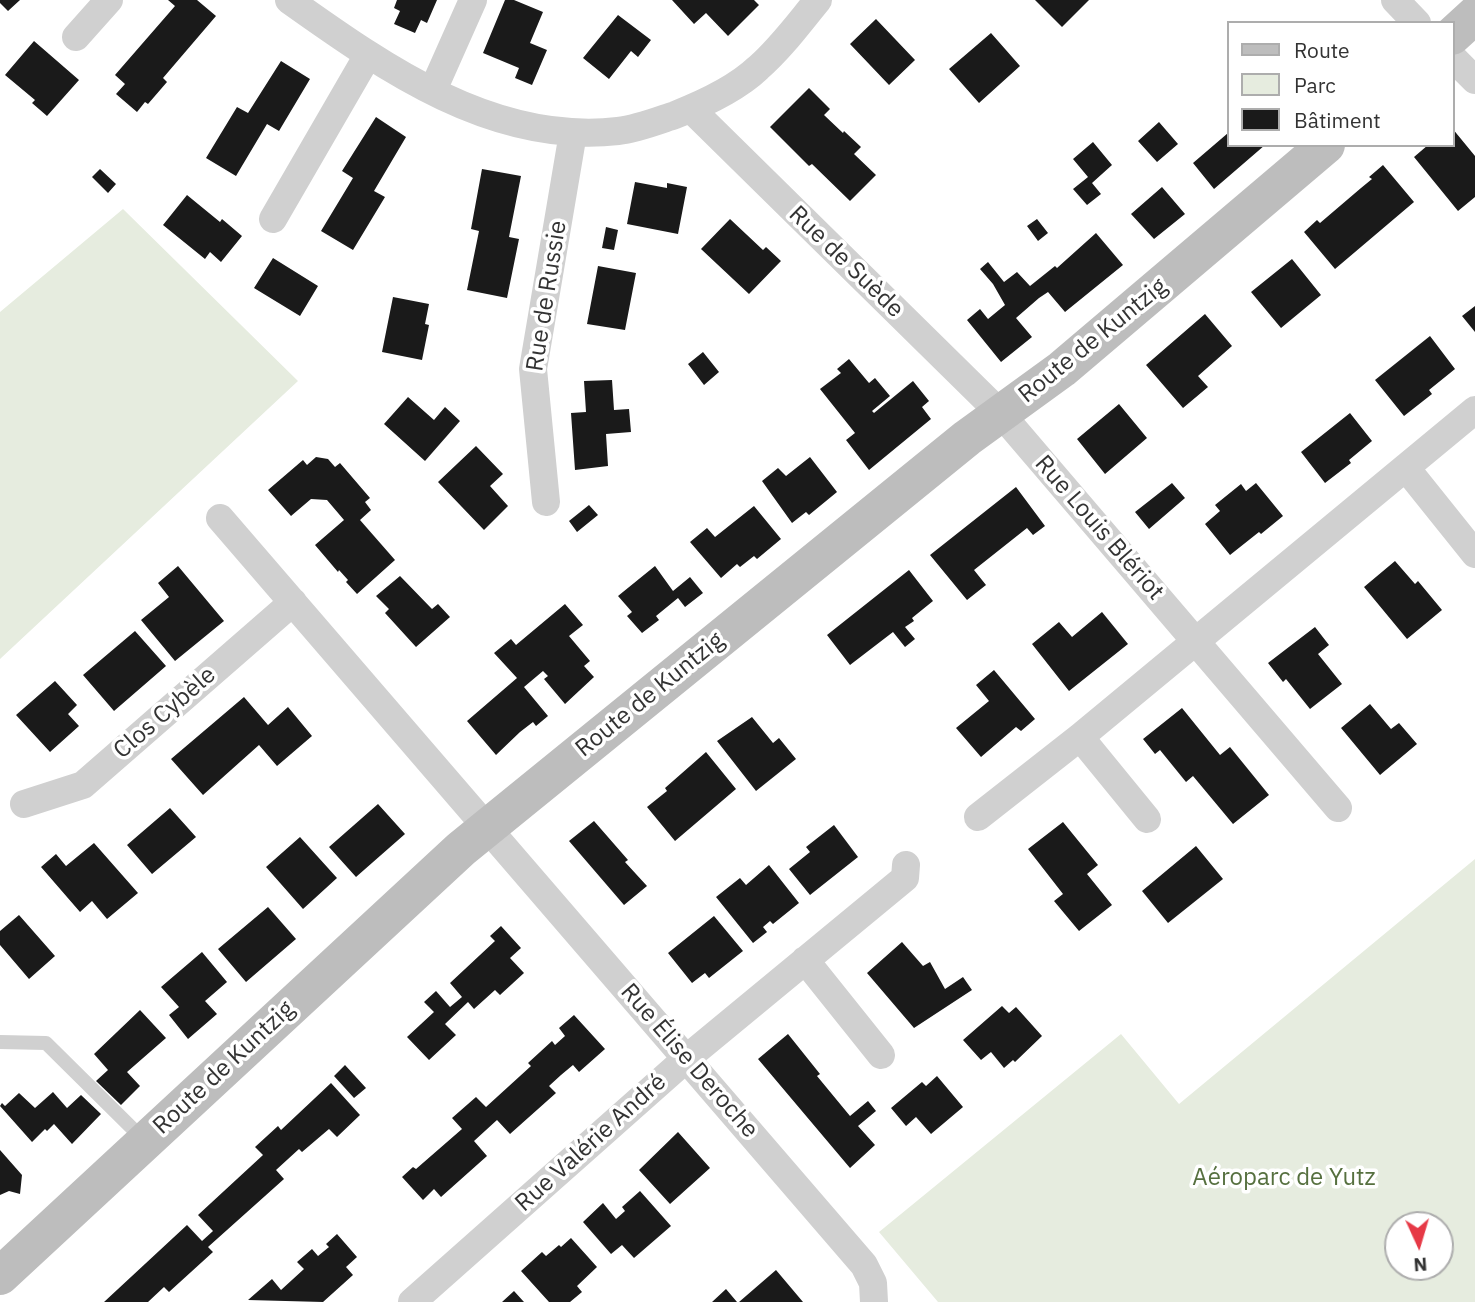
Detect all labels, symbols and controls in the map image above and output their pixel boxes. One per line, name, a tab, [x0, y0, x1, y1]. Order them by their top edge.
legend	[1226, 21, 1454, 147]
text: Route	[1294, 36, 1350, 64]
text: Parc	[1294, 71, 1336, 99]
text: Bâtiment	[1294, 106, 1381, 134]
street label: Rue de Suède	[783, 200, 909, 324]
street label: Rue de Russie	[521, 219, 573, 373]
street label: Route de Kuntzig	[1013, 272, 1173, 410]
street label: Rue Louis Blériot	[1028, 450, 1170, 606]
street label: Route de Kuntzig	[570, 626, 730, 764]
street label: Clos Cybèle	[108, 661, 222, 765]
street label: Rue Élise Deroche	[614, 978, 764, 1144]
street label: Route de Kuntzig	[147, 995, 301, 1141]
street label: Rue Valérie André	[510, 1068, 672, 1218]
park label: Aéroparc de Yutz	[1192, 1164, 1376, 1192]
north arrow	[1384, 1211, 1454, 1281]
text: N	[1413, 1253, 1428, 1277]

